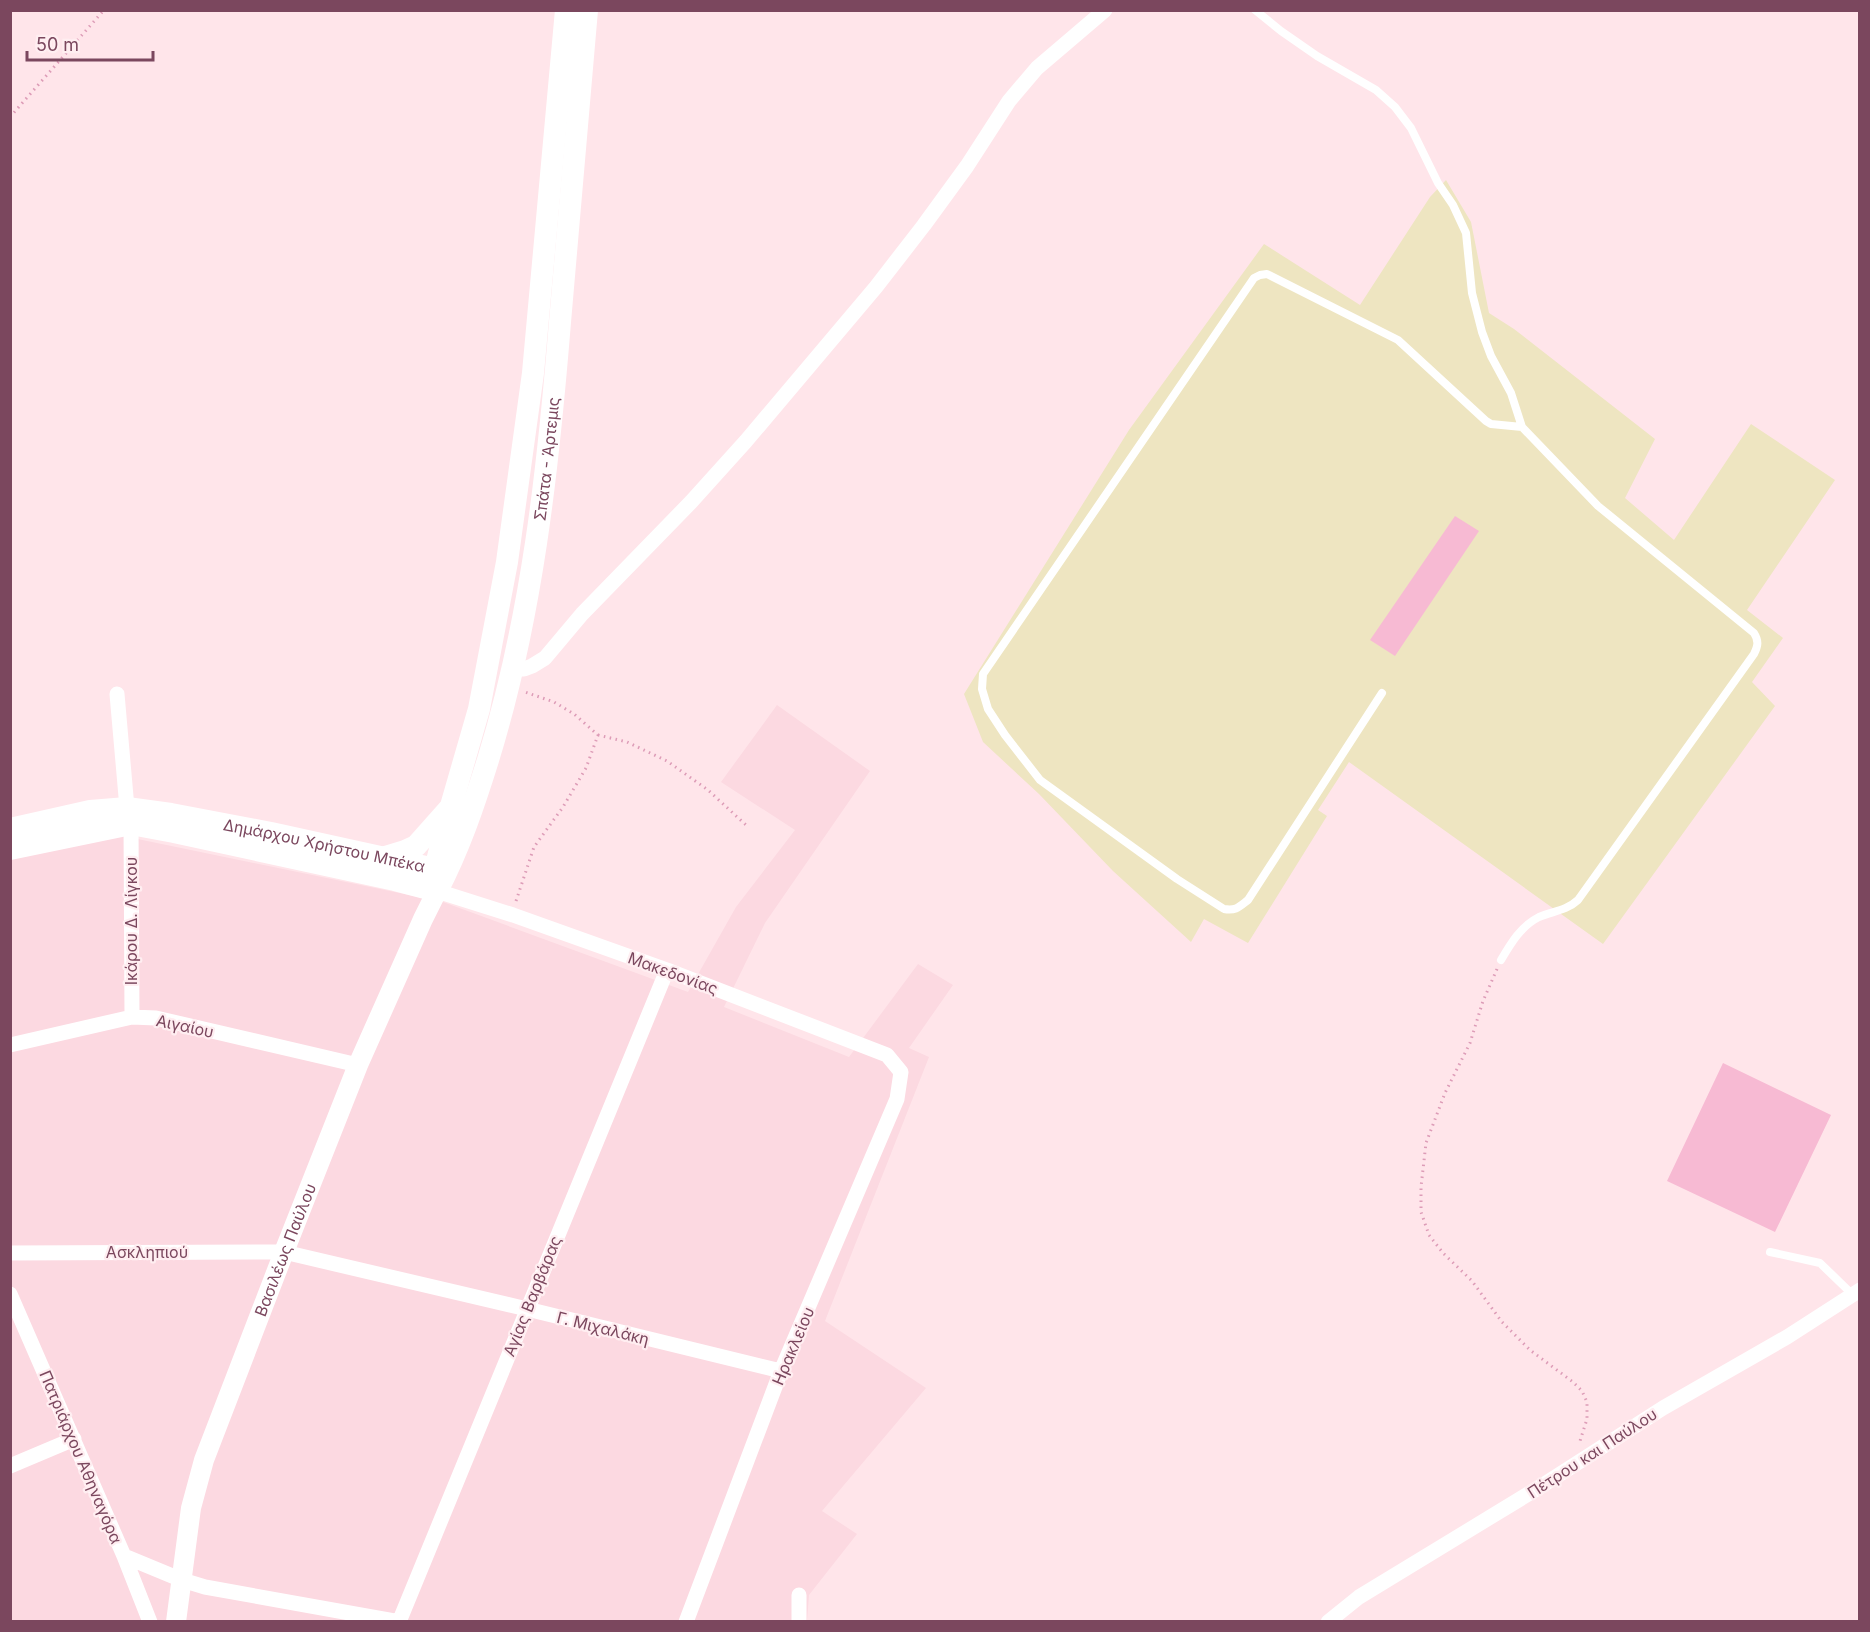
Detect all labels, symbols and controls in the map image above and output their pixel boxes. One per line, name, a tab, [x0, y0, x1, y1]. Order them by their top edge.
scale bar	[27, 24, 153, 62]
text: 50 m	[36, 34, 79, 55]
street label: Σπάτα - Άρτεμις	[529, 396, 563, 522]
street label: Δημάρχου Χρήστου Μπέκα	[222, 814, 427, 877]
street label: Ικάρου Δ. Λίγκου	[121, 857, 141, 985]
street label: Μακεδονίας	[625, 947, 721, 999]
street label: Αιγαίου	[154, 1010, 216, 1042]
street label: Βασιλέως Παύλου	[250, 1180, 320, 1319]
street label: Αγίας Βαρβάρας	[499, 1233, 565, 1359]
street label: Ασκληπιού	[106, 1242, 188, 1262]
street label: Ηρακλείου	[768, 1304, 818, 1388]
street label: Γ. Μιχαλάκη	[555, 1307, 651, 1349]
street label: Πατριάρχου Αθηναγόρα	[35, 1367, 127, 1547]
street label: Πέτρου και Παύλου	[1523, 1404, 1661, 1502]

